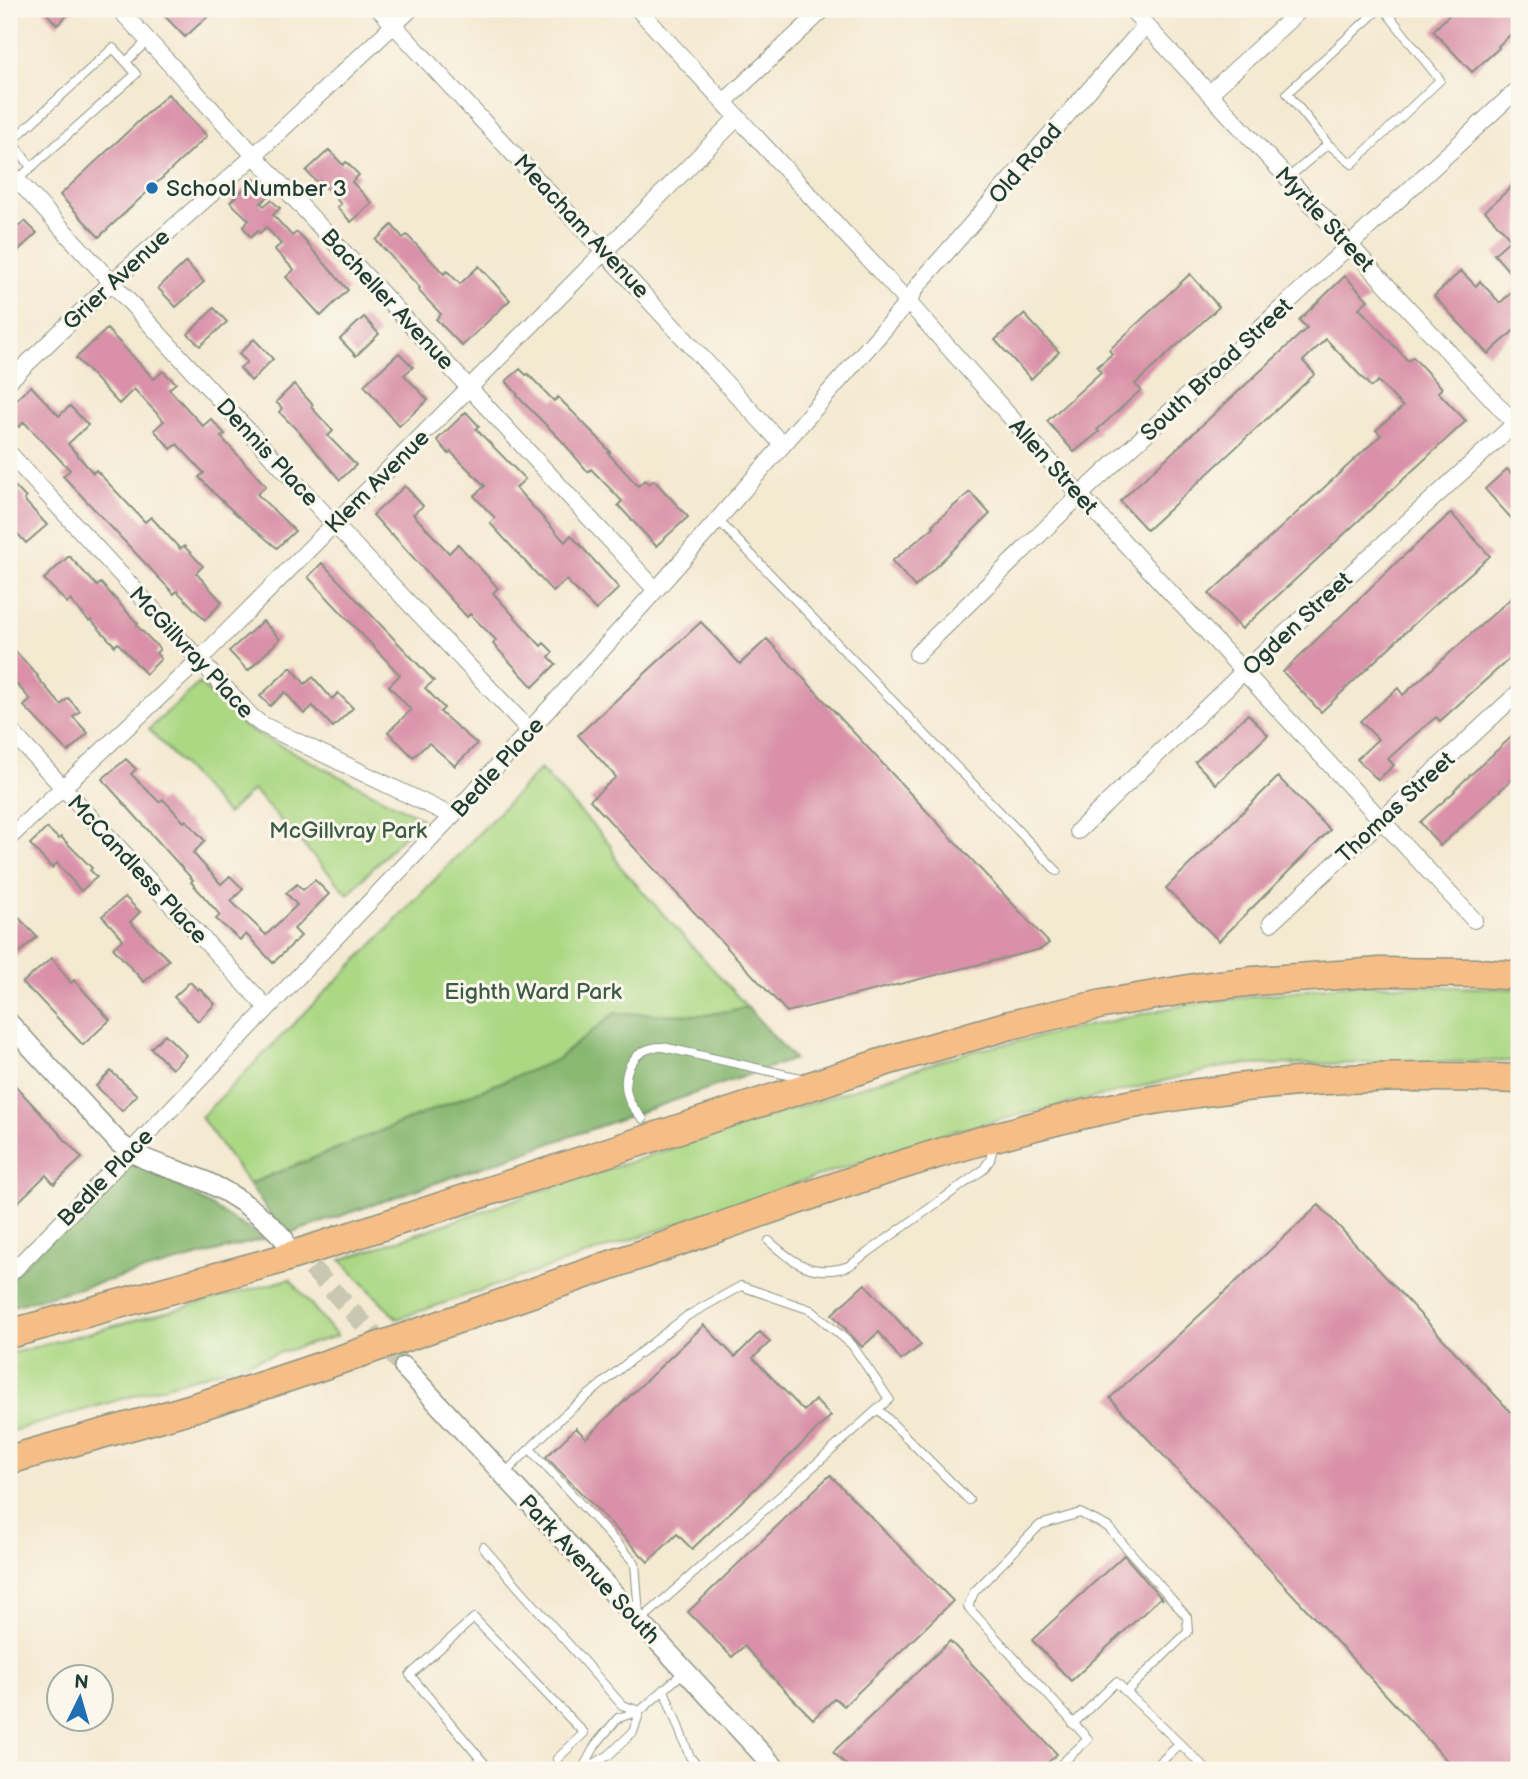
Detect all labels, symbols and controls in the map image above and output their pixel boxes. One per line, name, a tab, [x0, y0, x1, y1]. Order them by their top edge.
street label: Old Road	[983, 118, 1068, 210]
street label: Meacham Avenue	[507, 149, 655, 305]
street label: Myrtle Street	[1269, 161, 1380, 278]
place label: School Number 3	[166, 175, 347, 203]
marker: School Number 3	[144, 180, 160, 196]
street label: Grier Avenue	[57, 223, 176, 336]
street label: Bacheller Avenue	[315, 223, 460, 376]
street label: South Broad Street	[1135, 292, 1298, 447]
street label: Dennis Place	[210, 393, 324, 512]
street label: Allen Street	[1003, 413, 1104, 521]
street label: Klem Avenue	[320, 424, 436, 540]
street label: Ogden Street	[1237, 566, 1358, 681]
street label: McGillvray Place	[123, 581, 260, 725]
street label: Bedle Place	[445, 712, 550, 824]
street label: Thomas Street	[1331, 746, 1461, 870]
street label: McCandless Place	[61, 789, 214, 950]
park label: McGillvray Park	[269, 817, 428, 845]
park label: Eighth Ward Park	[444, 978, 623, 1006]
street label: Bedle Place	[52, 1123, 159, 1233]
street label: Park Avenue South	[513, 1489, 666, 1650]
north arrow	[46, 1664, 116, 1734]
text: N	[73, 1670, 89, 1695]

